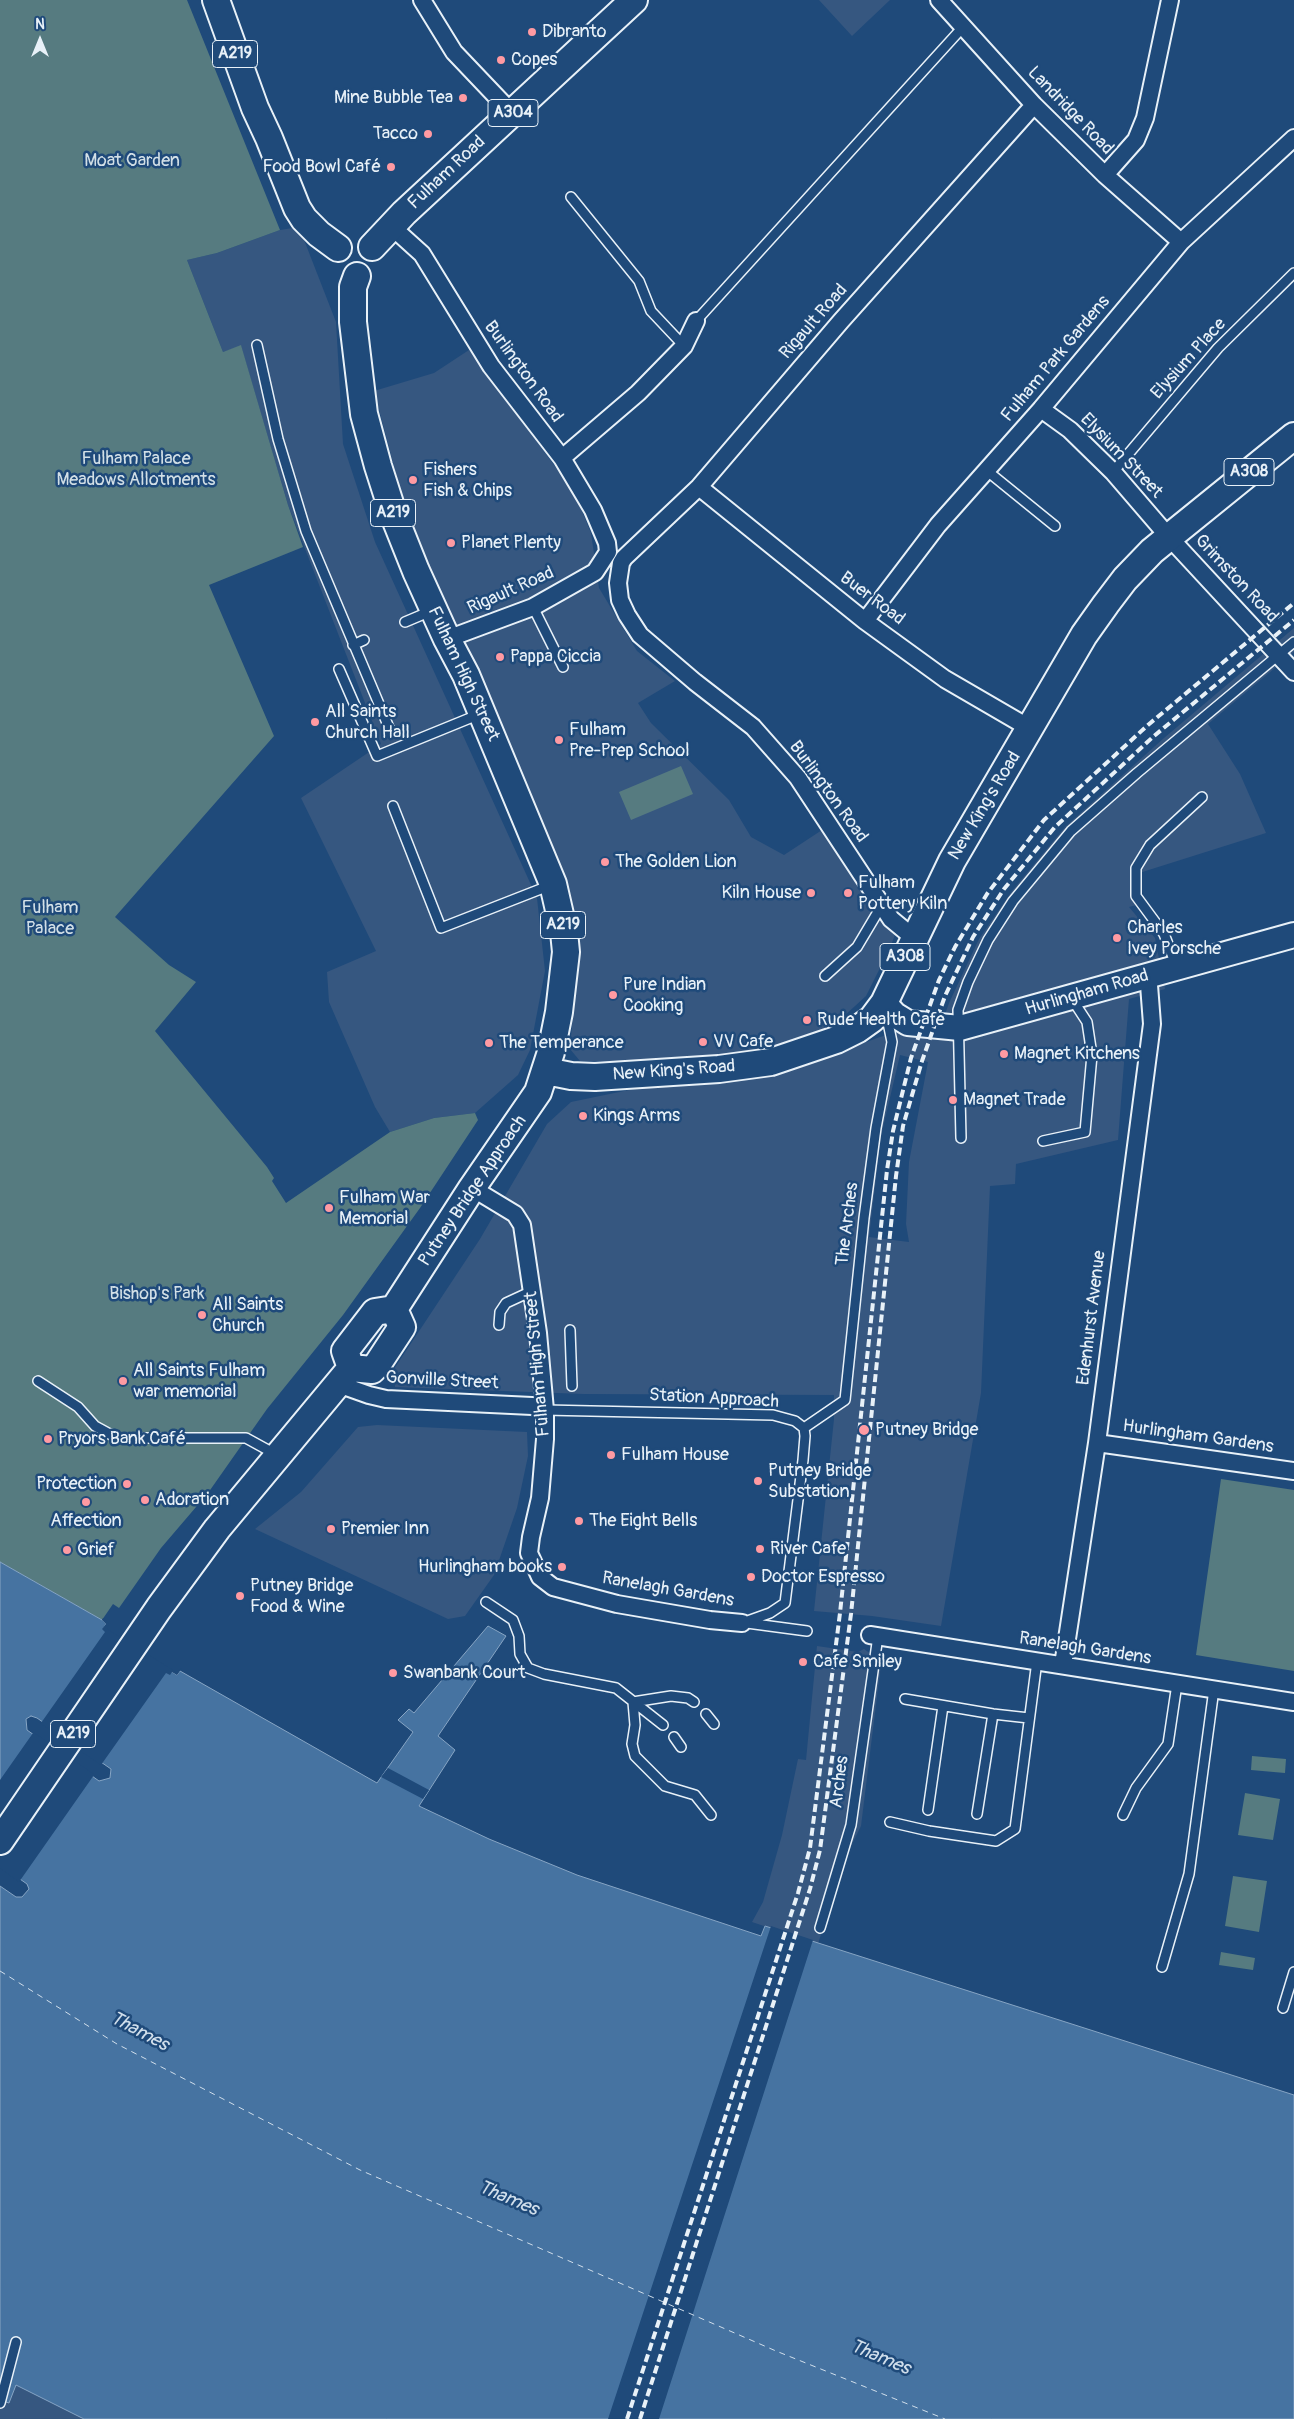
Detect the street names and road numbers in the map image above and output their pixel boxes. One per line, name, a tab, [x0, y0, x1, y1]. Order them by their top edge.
road number: A219	[212, 41, 258, 68]
street label: Landridge Road	[1022, 62, 1118, 160]
road number: A304	[488, 100, 538, 126]
street label: Fulham Road	[404, 132, 490, 214]
street label: Rigault Road	[776, 280, 852, 364]
street label: Fulham Park Gardens	[997, 292, 1115, 426]
street label: Elysium Place	[1147, 314, 1231, 404]
street label: Burlington Road	[479, 317, 567, 427]
street label: Elysium Street	[1075, 409, 1167, 503]
road number: A308	[1224, 458, 1274, 486]
road number: A219	[370, 499, 416, 526]
street label: Grimston Road	[1190, 530, 1282, 628]
street label: Rigault Road	[464, 562, 558, 620]
street label: Buer Road	[835, 568, 909, 630]
street label: Fulham High Street	[422, 603, 504, 745]
street label: Burlington Road	[784, 737, 872, 847]
street label: New King's Road	[944, 748, 1026, 864]
road number: A219	[540, 912, 586, 938]
road number: A308	[880, 944, 930, 970]
street label: Hurlingham Road	[1023, 965, 1151, 1021]
street label: New King's Road	[612, 1056, 736, 1086]
street label: Putney Bridge Approach	[414, 1111, 532, 1271]
street label: The Arches	[832, 1181, 864, 1267]
street label: Edenhurst Avenue	[1073, 1249, 1111, 1387]
street label: Fulham High Street	[521, 1290, 555, 1438]
street label: Gonville Street	[385, 1367, 499, 1395]
street label: Station Approach	[649, 1385, 779, 1413]
street label: Hurlingham Gardens	[1121, 1416, 1275, 1458]
street label: Ranelagh Gardens	[600, 1568, 736, 1612]
street label: Ranelagh Gardens	[1017, 1628, 1153, 1670]
road number: A219	[50, 1720, 96, 1748]
street label: Arches	[826, 1755, 854, 1809]

